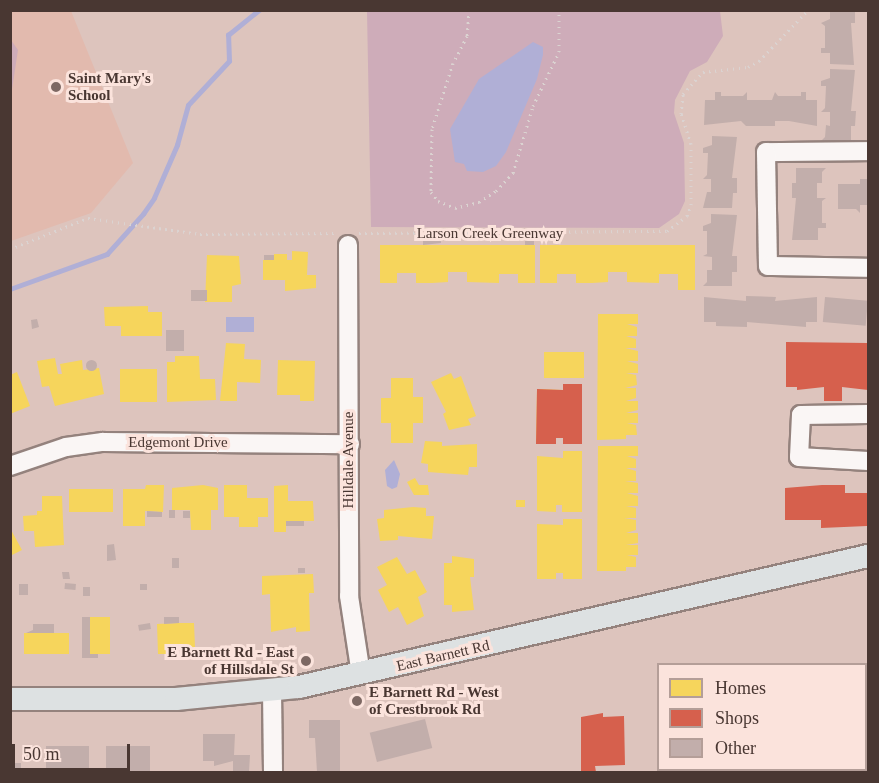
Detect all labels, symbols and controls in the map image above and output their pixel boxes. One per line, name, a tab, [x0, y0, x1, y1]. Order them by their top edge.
place label: Saint Mary's School	[68, 69, 151, 104]
marker: Saint Mary's School	[49, 80, 63, 94]
street label: Larson Creek Greenway	[417, 225, 563, 243]
street label: Hilldale Avenue	[340, 411, 358, 509]
street label: Edgemont Drive	[128, 434, 228, 452]
street label: East Barnett Rd	[395, 637, 491, 675]
place label: E Barnett Rd - East of Hillsdale St	[167, 643, 294, 678]
marker: E Barnett Rd - East of Hillsdale St	[299, 654, 313, 668]
legend	[657, 663, 867, 771]
text: Homes	[715, 678, 766, 698]
place label: E Barnett Rd - West of Crestbrook Rd	[369, 683, 499, 718]
marker: E Barnett Rd - West of Crestbrook Rd	[350, 694, 364, 708]
text: Shops	[715, 708, 759, 728]
scale bar	[15, 732, 134, 770]
text: Other	[715, 738, 756, 758]
text: 50 m	[23, 744, 60, 764]

